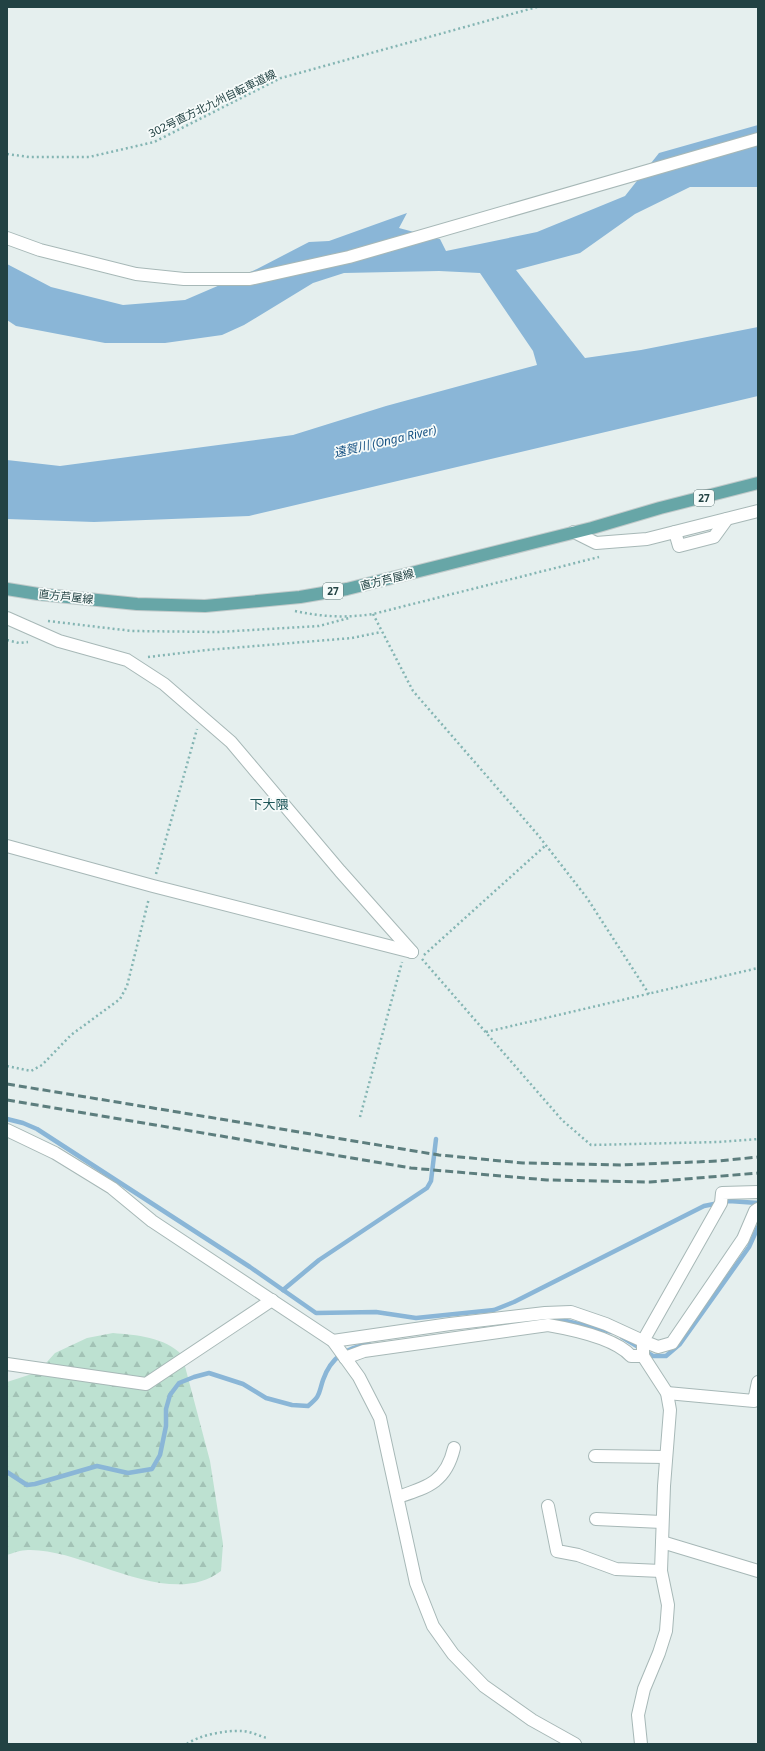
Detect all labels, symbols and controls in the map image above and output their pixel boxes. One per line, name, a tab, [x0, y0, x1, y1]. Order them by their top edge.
street label: 302号直方北九州自転車道線	[146, 66, 278, 140]
water label: 遠賀川 (Onga River)	[332, 421, 438, 461]
road number: 27	[694, 490, 714, 506]
street label: 直方芦屋線	[359, 565, 415, 593]
road number: 27	[323, 583, 343, 599]
street label: 直方芦屋線	[38, 586, 94, 606]
district label: 下大隈	[249, 795, 289, 813]

